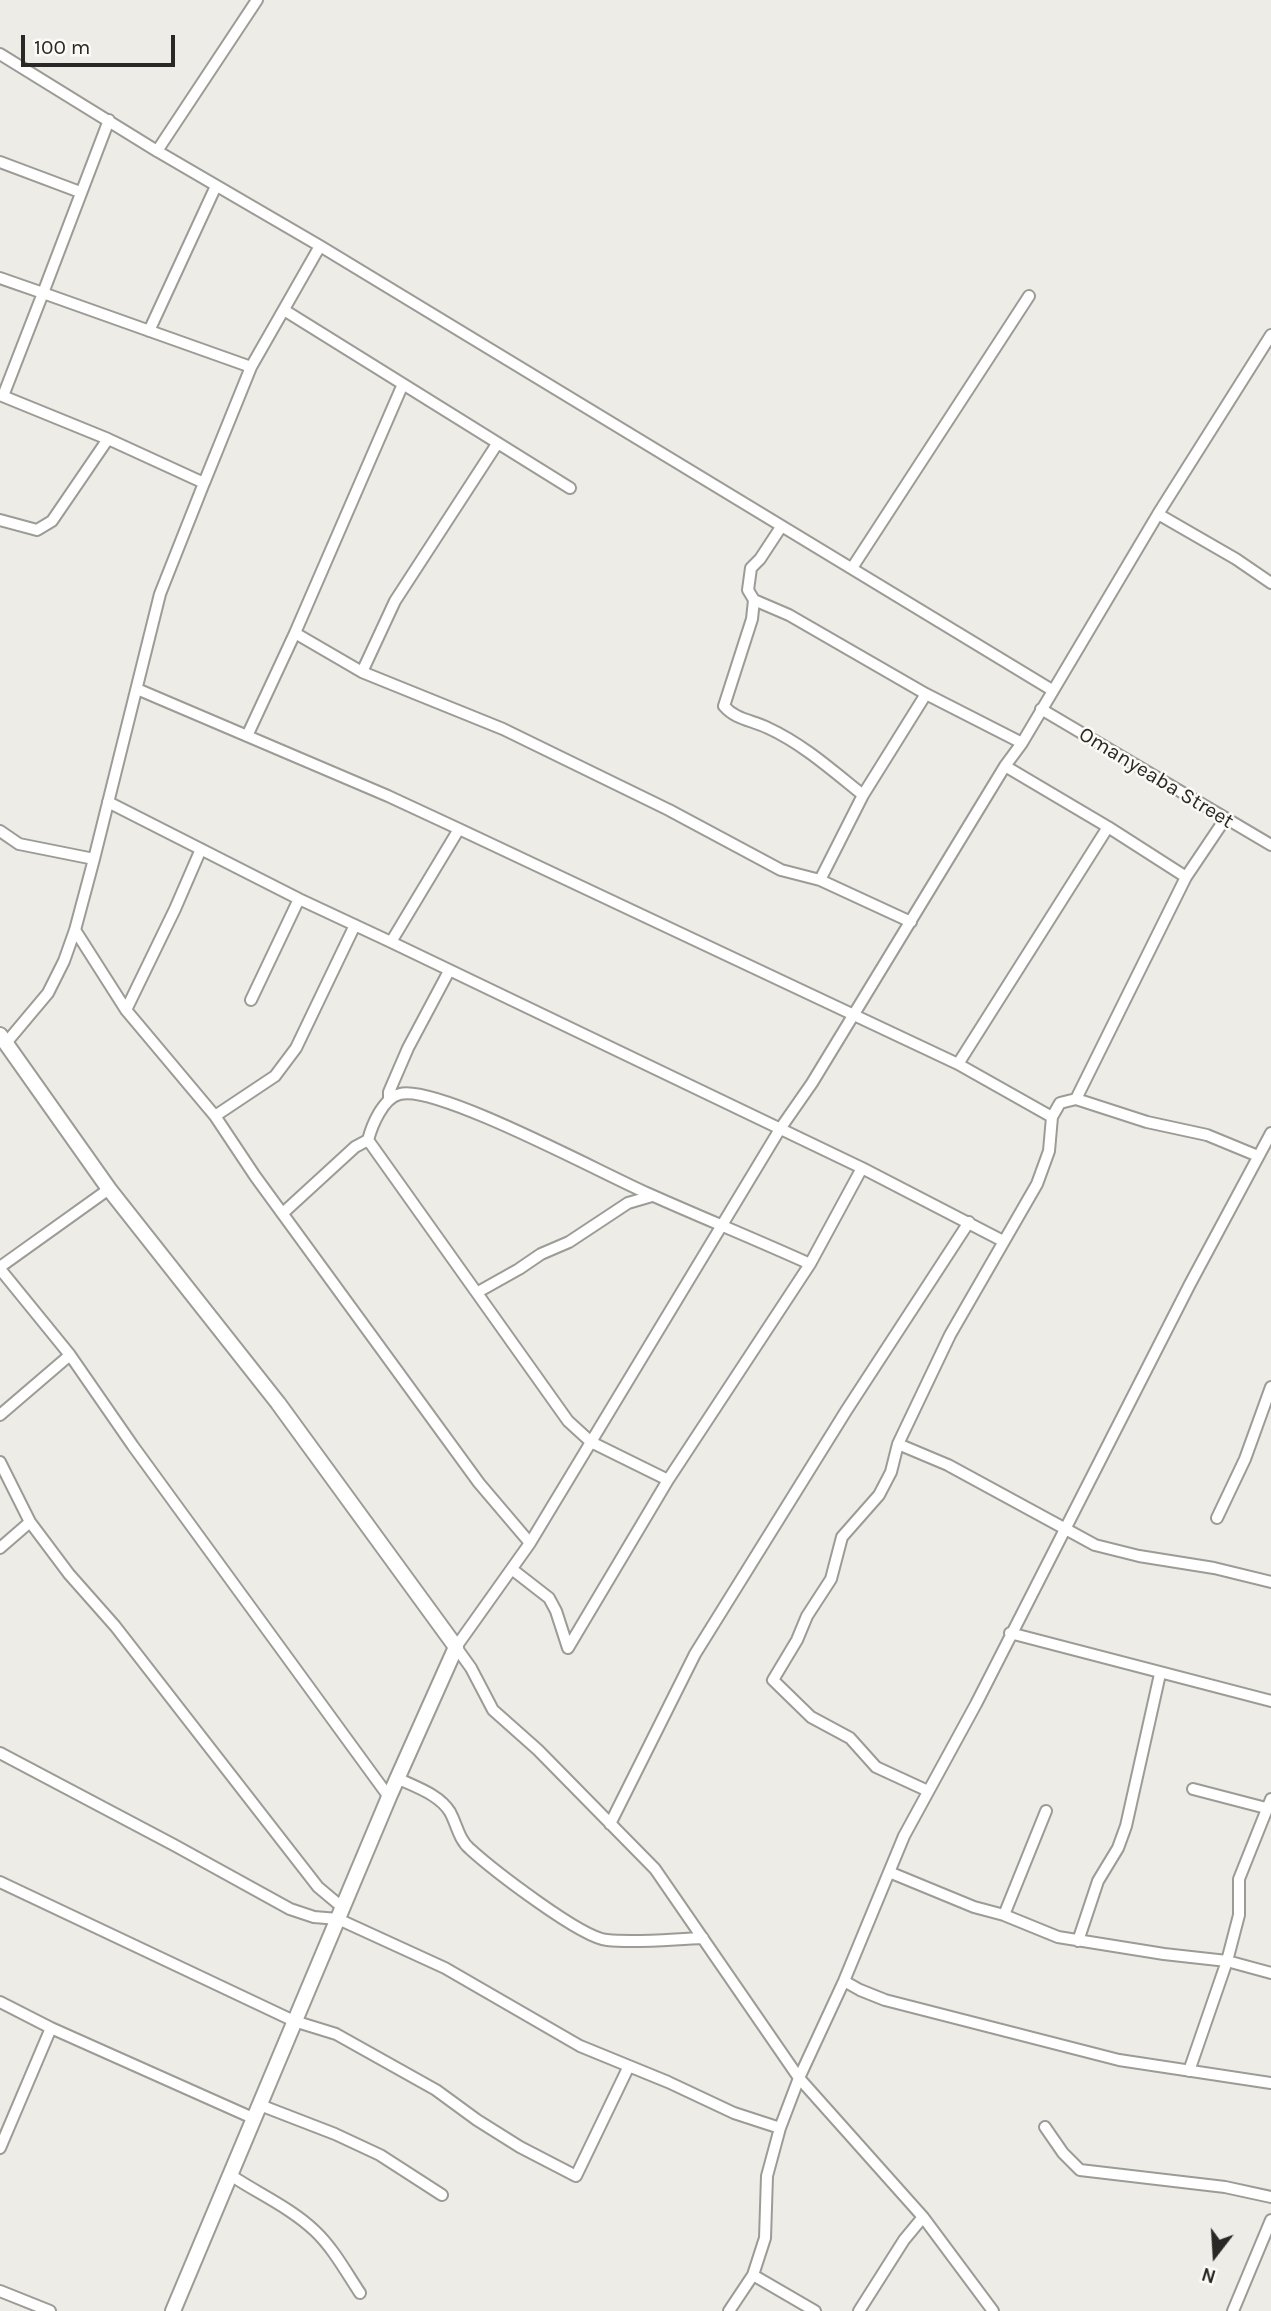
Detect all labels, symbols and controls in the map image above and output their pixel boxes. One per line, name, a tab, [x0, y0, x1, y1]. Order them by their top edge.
scale bar	[24, 21, 178, 65]
text: 100 m	[34, 35, 91, 59]
street label: Omanyeaba Street	[1074, 722, 1238, 834]
north arrow	[1180, 2220, 1250, 2290]
text: N	[1199, 2263, 1219, 2288]

